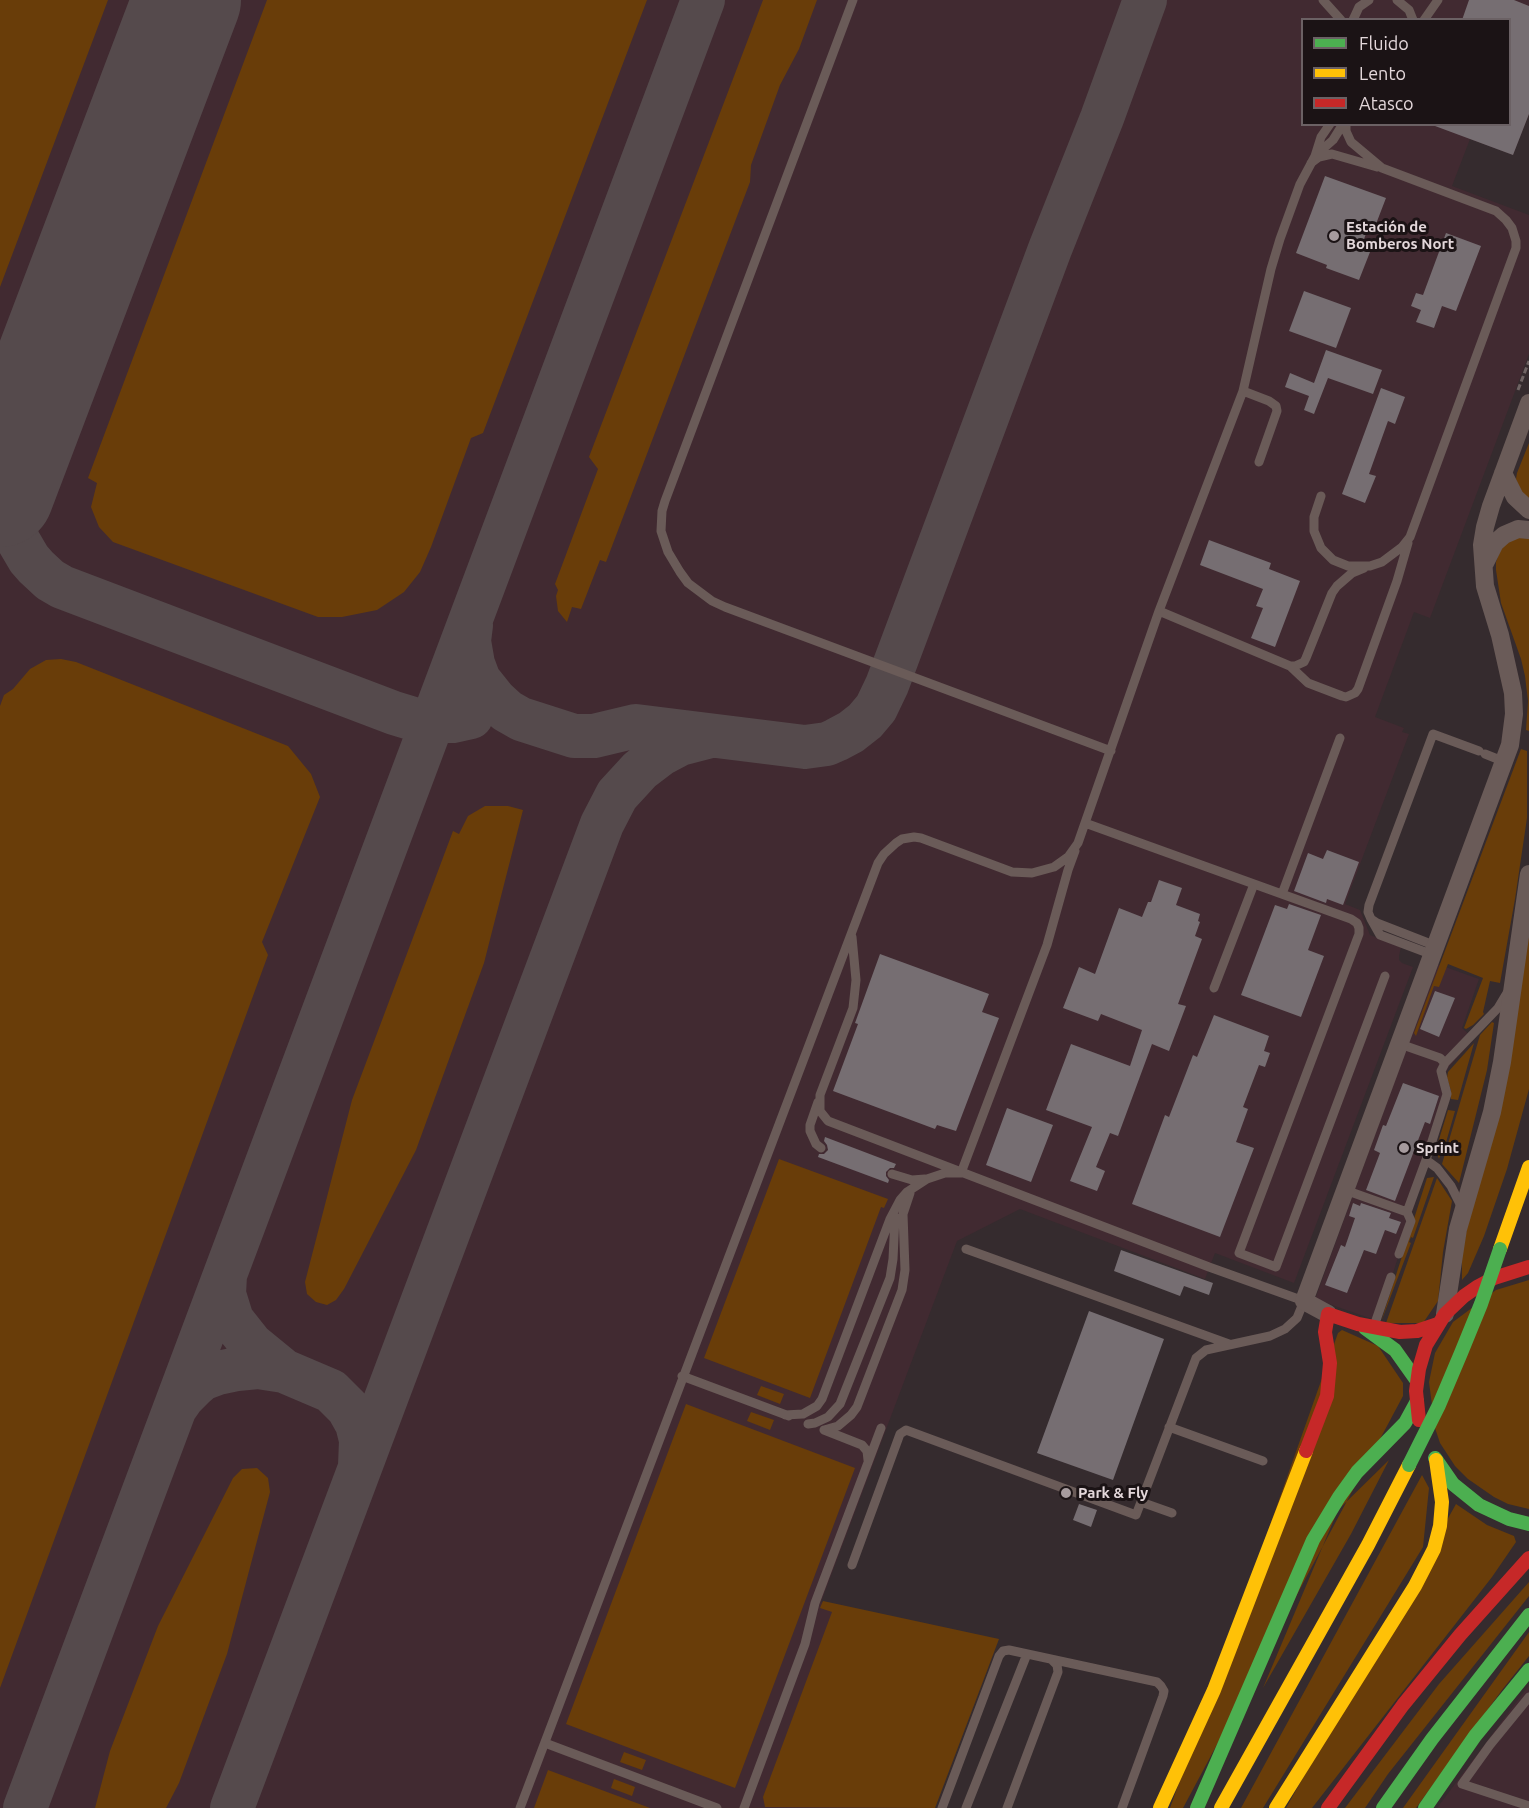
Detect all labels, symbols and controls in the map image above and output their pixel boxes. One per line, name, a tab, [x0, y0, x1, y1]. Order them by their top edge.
legend	[1301, 18, 1511, 126]
text: Fluido	[1359, 33, 1409, 53]
text: Lento	[1359, 63, 1406, 83]
text: Atasco	[1359, 93, 1414, 113]
place label: Estación de Bomberos Nort	[1346, 218, 1454, 253]
marker: Estación de Bomberos Nort	[1327, 229, 1341, 243]
place label: Sprint	[1416, 1139, 1459, 1157]
marker: Sprint	[1397, 1141, 1411, 1155]
place label: Park & Fly	[1078, 1484, 1148, 1502]
marker: Park & Fly	[1059, 1486, 1073, 1500]

